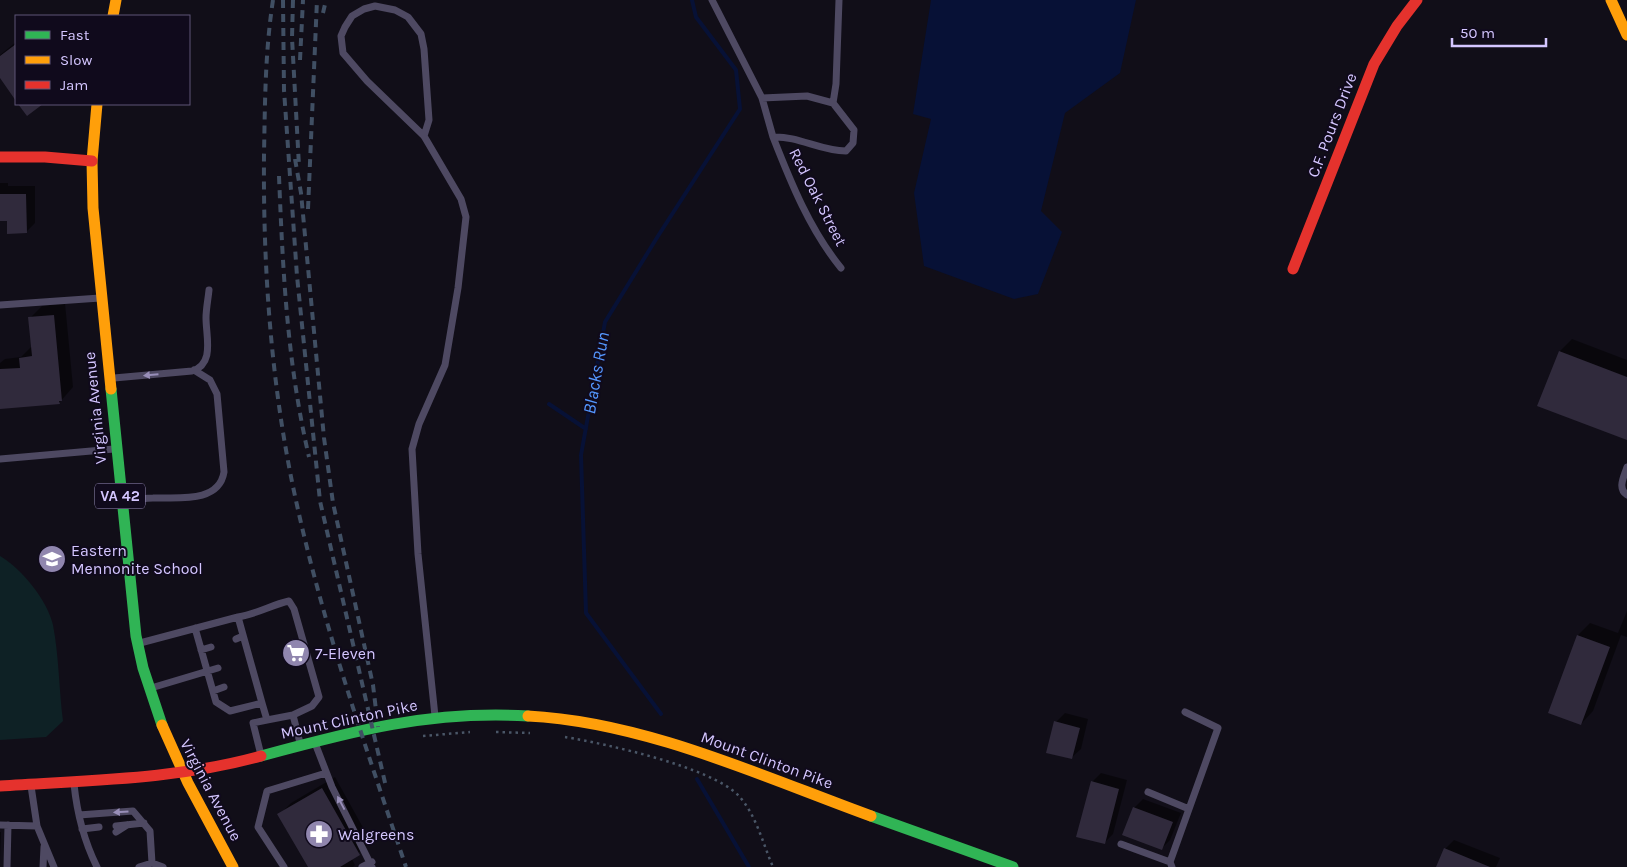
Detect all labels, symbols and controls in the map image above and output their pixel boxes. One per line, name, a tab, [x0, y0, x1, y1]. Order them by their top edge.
legend	[15, 15, 190, 105]
scale bar	[1452, 15, 1546, 47]
text: 50 m	[1460, 24, 1495, 42]
text: Fast	[60, 26, 90, 44]
text: Slow	[60, 51, 92, 69]
street label: C.F. Pours Drive	[1303, 70, 1361, 180]
text: Jam	[60, 76, 88, 94]
street label: Red Oak Street	[785, 145, 851, 249]
water label: Blacks Run	[578, 330, 614, 416]
street label: Virginia Avenue	[80, 351, 110, 465]
one-way arrow	[143, 371, 159, 379]
road number: VA 42	[95, 484, 145, 508]
place label: Eastern Mennonite School	[71, 541, 203, 578]
school or university icon: Eastern Mennonite School	[37, 544, 67, 574]
supermarket icon: 7-Eleven	[281, 638, 311, 668]
place label: 7-Eleven	[315, 644, 376, 663]
street label: Mount Clinton Pike	[279, 695, 419, 743]
street label: Mount Clinton Pike	[698, 727, 836, 793]
street label: Virginia Avenue	[176, 736, 246, 844]
one-way arrow	[336, 797, 345, 810]
one-way arrow	[113, 808, 129, 816]
pharmacy icon: Walgreens	[304, 819, 334, 849]
place label: Walgreens	[338, 825, 414, 844]

